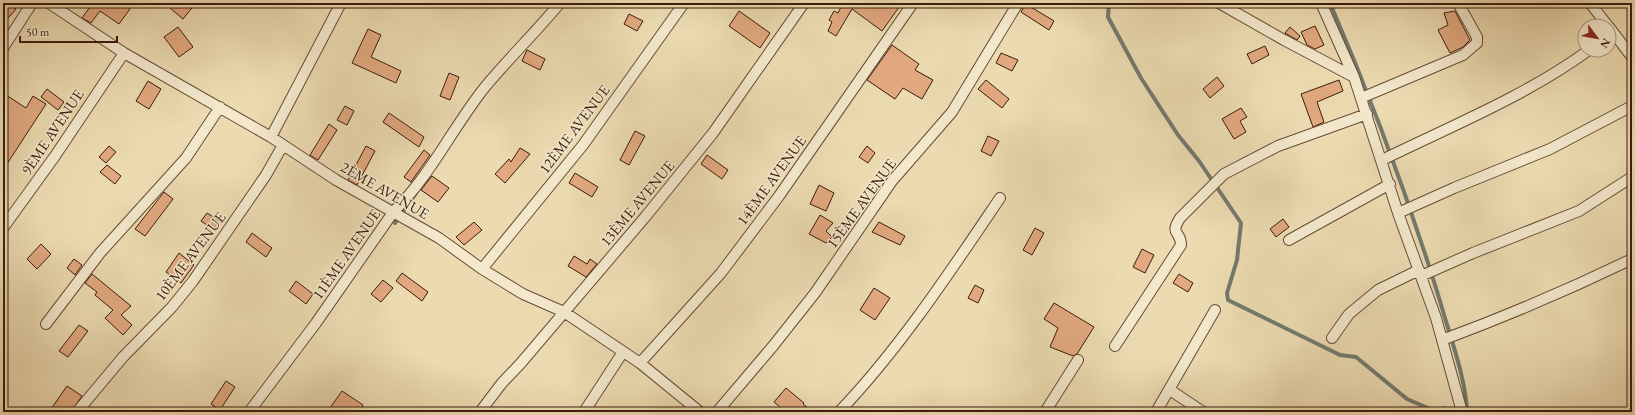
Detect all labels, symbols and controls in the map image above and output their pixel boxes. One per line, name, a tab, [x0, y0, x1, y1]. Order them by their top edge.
scale bar	[20, 18, 117, 44]
north arrow	[1577, 18, 1617, 58]
text: 50 m	[26, 24, 50, 40]
text: N	[1597, 36, 1614, 51]
street label: 12ÈME AVENUE	[534, 81, 614, 177]
street label: 9ÈME AVENUE	[16, 85, 88, 178]
street label: 14ÈME AVENUE	[732, 131, 810, 228]
street label: 15ÈME AVENUE	[822, 154, 900, 251]
street label: 13ÈME AVENUE	[596, 156, 679, 250]
street label: 2ÈME AVENUE	[337, 157, 433, 223]
street label: 11ÈME AVENUE	[308, 205, 385, 303]
street label: 10ÈME AVENUE	[150, 208, 230, 304]

